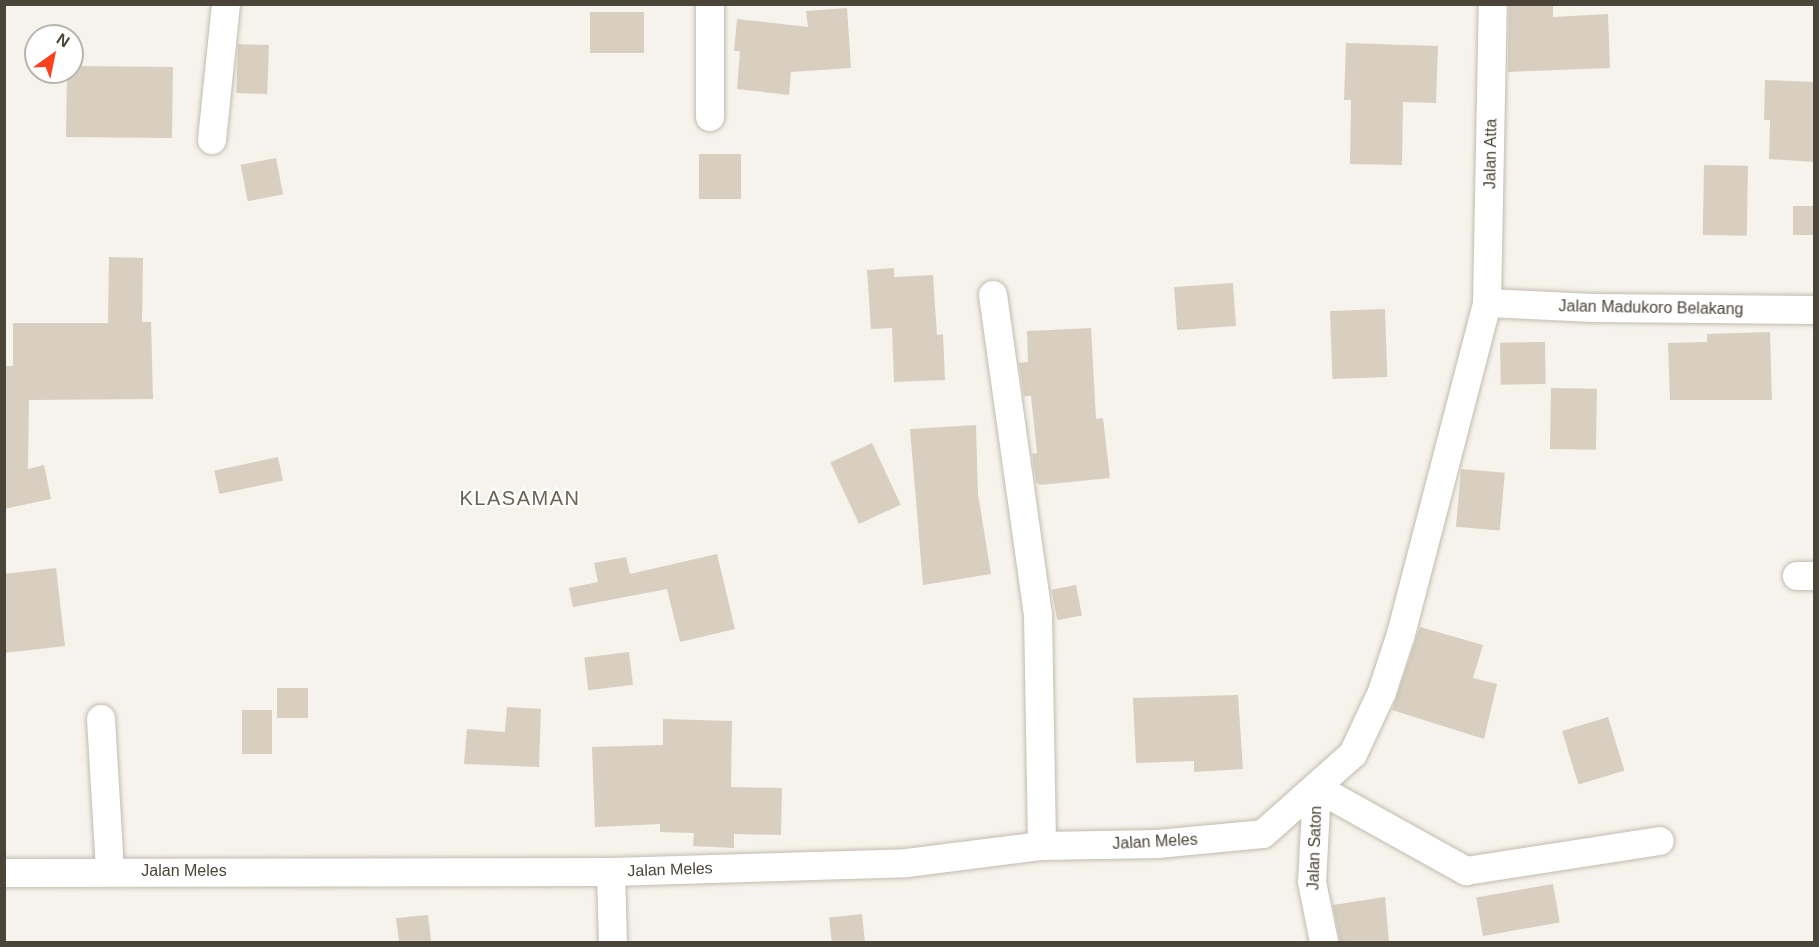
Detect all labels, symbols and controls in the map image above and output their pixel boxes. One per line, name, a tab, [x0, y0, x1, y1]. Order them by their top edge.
north arrow	[24, 24, 84, 84]
text: N	[54, 30, 72, 50]
street label: Jalan Atta	[1481, 118, 1501, 190]
street label: Jalan Madukoro Belakang	[1558, 297, 1744, 319]
district label: KLASAMAN	[460, 486, 580, 510]
street label: Jalan Saton	[1304, 805, 1326, 891]
street label: Jalan Meles	[1112, 830, 1198, 854]
street label: Jalan Meles	[627, 859, 713, 881]
street label: Jalan Meles	[141, 861, 227, 881]

